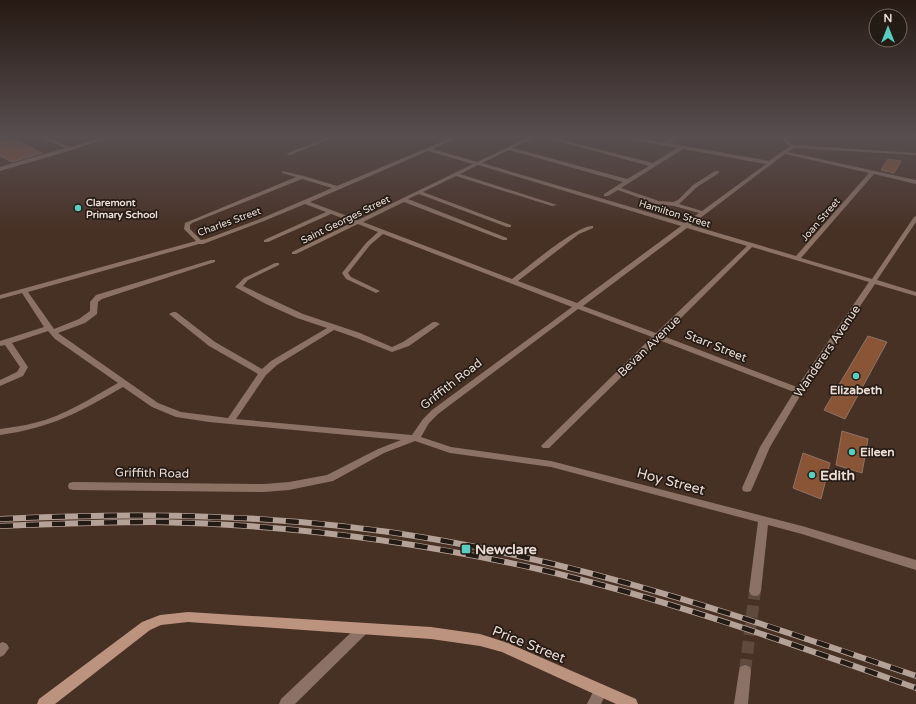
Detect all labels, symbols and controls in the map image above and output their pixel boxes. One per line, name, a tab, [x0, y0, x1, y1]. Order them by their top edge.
north arrow	[868, 8, 908, 48]
text: N	[884, 12, 892, 25]
street label: Saint Georges Street	[299, 193, 392, 247]
street label: Joan Street	[799, 195, 843, 244]
place label: Claremont Primary School	[86, 197, 158, 221]
street label: Hamilton Street	[637, 197, 712, 231]
marker: Claremont Primary School	[73, 203, 83, 213]
street label: Charles Street	[196, 205, 263, 239]
street label: Wanderers Avenue	[791, 302, 863, 400]
street label: Bevan Avenue	[615, 313, 683, 379]
street label: Starr Street	[683, 327, 749, 365]
street label: Griffith Road	[417, 356, 485, 412]
marker: Elizabeth	[851, 371, 861, 381]
place label: Elizabeth	[830, 383, 882, 397]
place label: Eileen	[860, 445, 895, 459]
marker: Eileen	[847, 447, 857, 457]
street label: Hoy Street	[635, 464, 707, 499]
street label: Griffith Road	[115, 465, 189, 481]
place label: Edith	[820, 467, 855, 484]
marker: Edith	[807, 470, 817, 480]
place label: Newclare	[475, 541, 537, 558]
marker: Newclare	[460, 543, 472, 555]
street label: Price Street	[490, 622, 568, 667]

